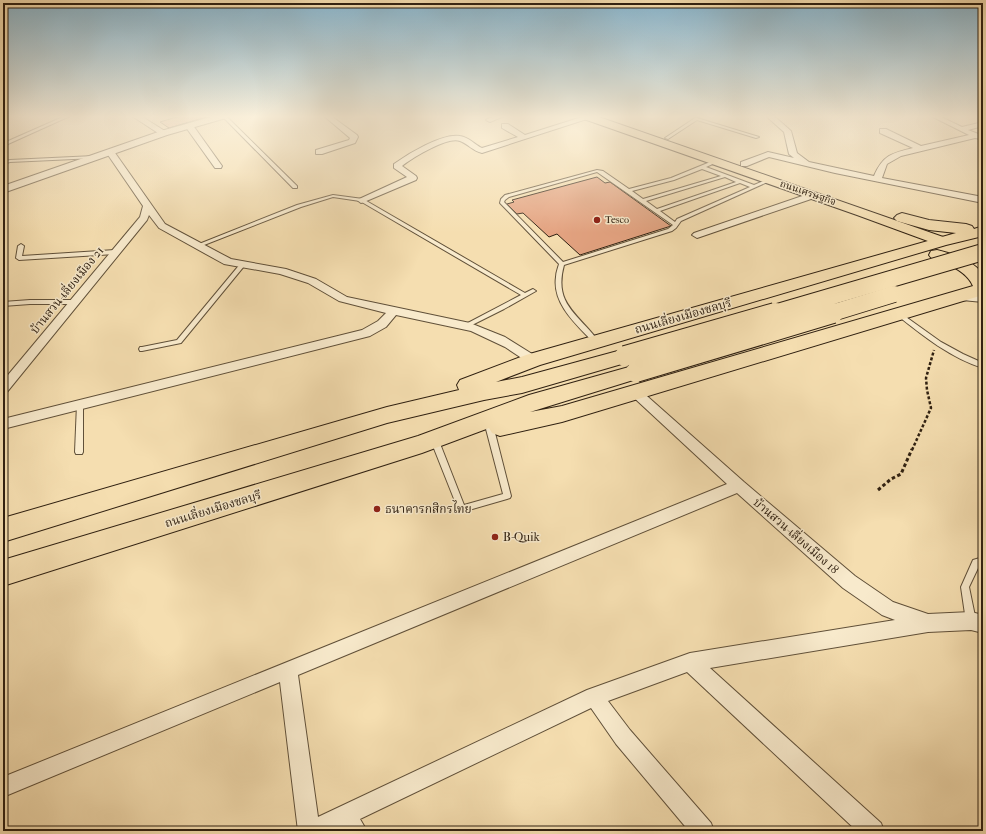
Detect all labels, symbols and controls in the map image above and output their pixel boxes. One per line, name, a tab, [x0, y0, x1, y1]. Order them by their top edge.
street label: ถนนเศรษฐกิจ	[778, 178, 838, 208]
place label: Tesco	[605, 214, 629, 226]
marker: Tesco	[592, 215, 602, 225]
street label: บ้านสวน-เลี่ยงเมือง 21	[26, 242, 107, 336]
street label: ถนนเลี่ยงเมืองชลบุรี	[632, 294, 733, 337]
street label: ถนนเลี่ยงเมืองชลบุรี	[162, 486, 263, 531]
street label: บ้านสวน-เลี่ยงเมือง 18	[751, 494, 843, 577]
place label: ธนาคารกสิกรไทย	[385, 500, 472, 516]
marker: ธนาคารกสิกรไทย	[372, 504, 382, 514]
place label: B-Quik	[503, 530, 541, 544]
marker: B-Quik	[490, 532, 500, 542]

